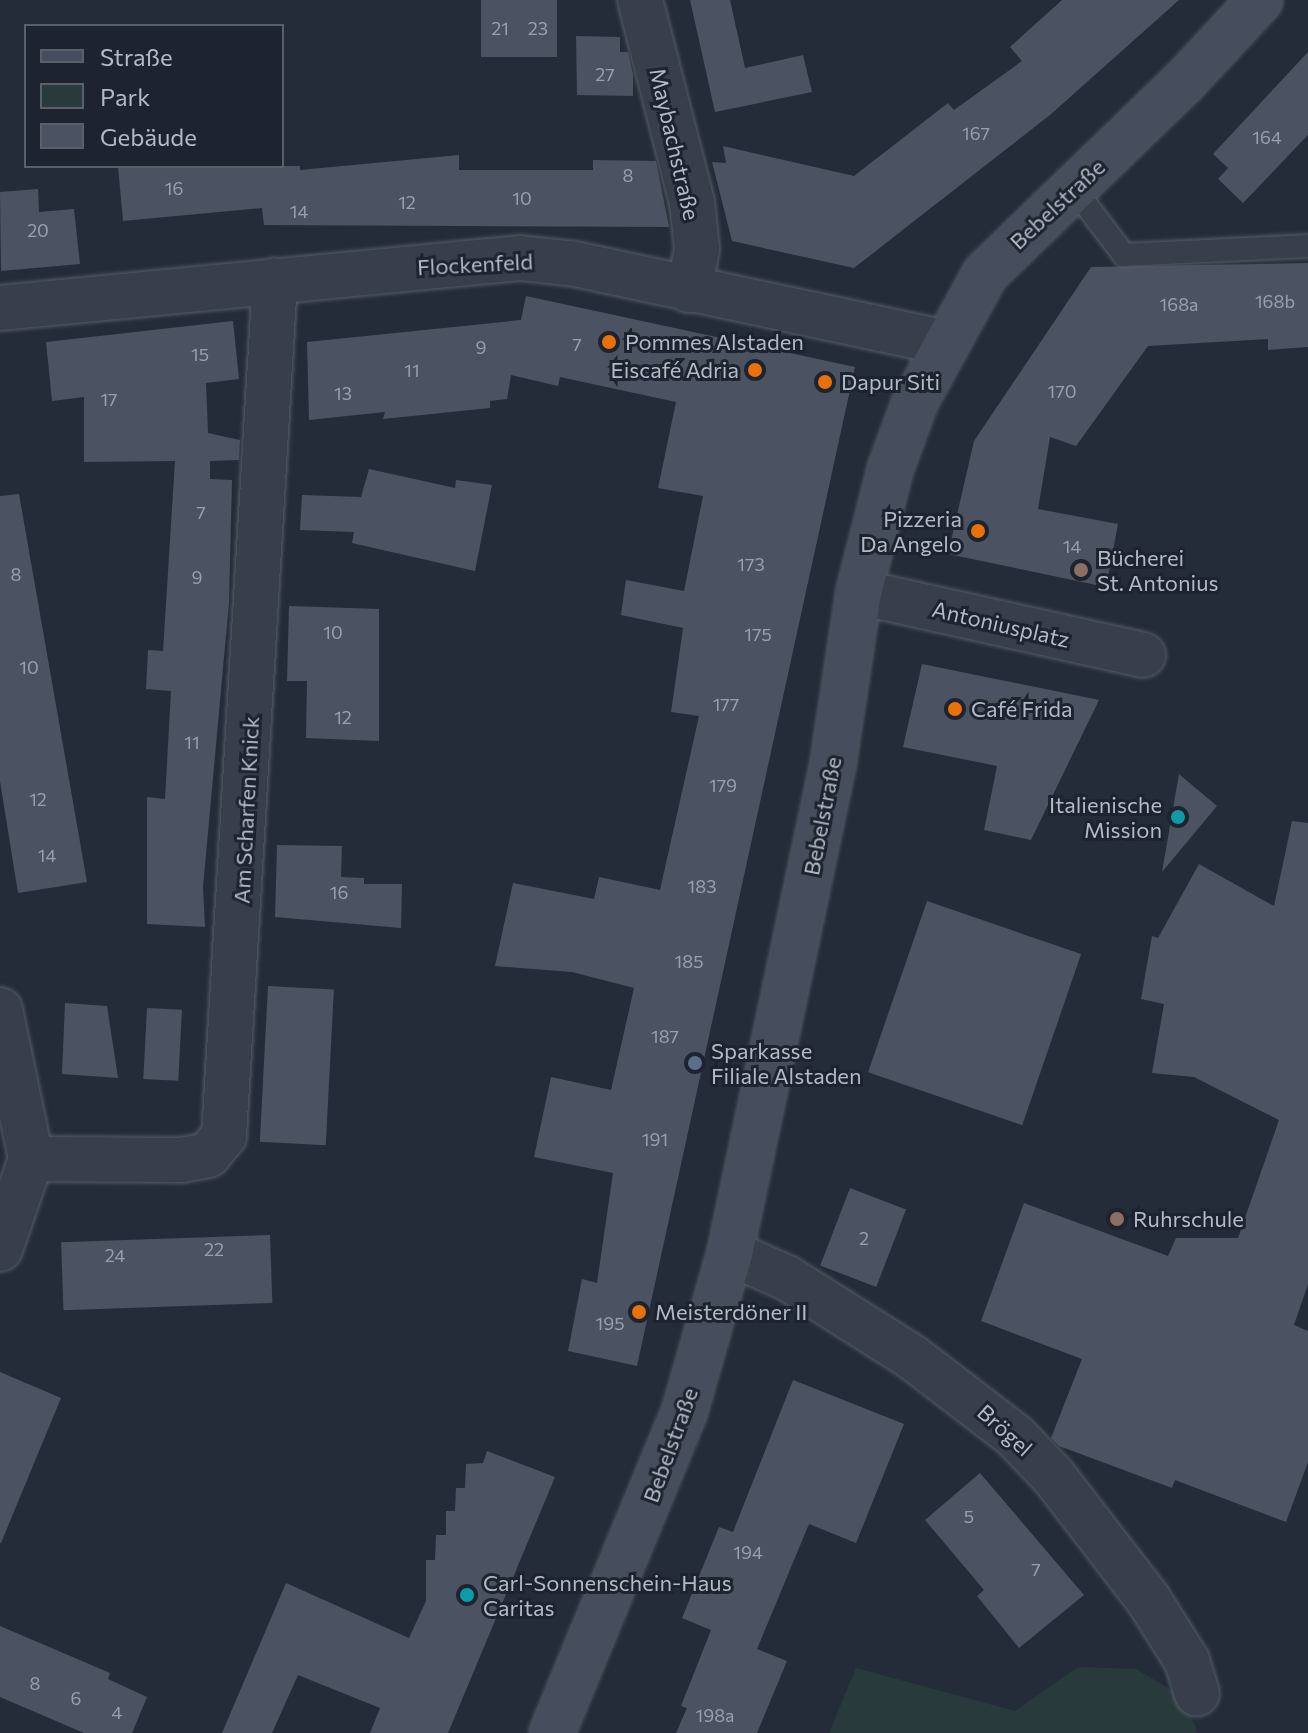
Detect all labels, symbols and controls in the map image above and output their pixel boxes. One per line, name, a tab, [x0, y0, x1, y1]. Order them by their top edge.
house number: 21	[491, 17, 509, 39]
house number: 23	[528, 17, 548, 39]
legend	[24, 24, 284, 168]
text: Straße	[100, 42, 173, 71]
house number: 27	[595, 63, 615, 85]
street label: Maybachstraße	[645, 65, 705, 223]
text: Park	[100, 82, 150, 111]
text: Gebäude	[100, 122, 197, 151]
house number: 167	[962, 122, 990, 144]
house number: 164	[1252, 126, 1282, 148]
street label: Bebelstraße	[1004, 153, 1110, 255]
house number: 8	[623, 164, 633, 186]
house number: 16	[165, 177, 183, 199]
house number: 10	[512, 187, 532, 209]
house number: 12	[398, 191, 416, 213]
house number: 14	[290, 200, 308, 222]
house number: 20	[27, 219, 49, 241]
street label: Flockenfeld	[416, 248, 534, 280]
house number: 168b	[1255, 290, 1295, 312]
house number: 168a	[1160, 293, 1198, 315]
place label: Pommes Alstaden	[625, 329, 804, 355]
house number: 7	[572, 333, 582, 355]
marker: Pommes Alstaden	[600, 333, 618, 351]
house number: 9	[476, 336, 486, 358]
house number: 15	[191, 343, 209, 365]
place label: Eiscafé Adria	[611, 357, 739, 383]
house number: 11	[404, 359, 420, 381]
marker: Eiscafé Adria	[746, 361, 764, 379]
place label: Dapur Siti	[841, 369, 940, 395]
marker: Dapur Siti	[816, 373, 834, 391]
house number: 170	[1048, 380, 1076, 402]
house number: 13	[334, 382, 352, 404]
house number: 17	[100, 388, 118, 410]
house number: 7	[196, 501, 206, 523]
place label: Pizzeria Da Angelo	[860, 505, 962, 556]
marker: Pizzeria Da Angelo	[969, 522, 987, 540]
house number: 14	[1063, 535, 1081, 557]
place label: Bücherei St. Antonius	[1097, 544, 1218, 596]
house number: 173	[737, 553, 765, 575]
marker: Bücherei St. Antonius	[1072, 561, 1090, 579]
house number: 8	[11, 563, 21, 585]
house number: 9	[192, 566, 202, 588]
street label: Antoniusplatz	[930, 595, 1072, 653]
house number: 10	[323, 621, 343, 643]
house number: 175	[744, 623, 772, 645]
house number: 10	[19, 656, 39, 678]
house number: 177	[713, 693, 739, 715]
place label: Café Frida	[971, 696, 1072, 722]
marker: Café Frida	[946, 700, 964, 718]
house number: 12	[334, 706, 352, 728]
street label: Am Scharfen Knick	[228, 716, 264, 904]
house number: 11	[184, 731, 200, 753]
street label: Bebelstraße	[798, 755, 846, 877]
house number: 179	[709, 774, 737, 796]
house number: 12	[29, 788, 47, 810]
place label: Italienische Mission	[1049, 791, 1162, 842]
marker: Italienische Mission	[1169, 808, 1187, 826]
house number: 14	[38, 844, 56, 866]
house number: 183	[688, 875, 716, 897]
house number: 16	[330, 881, 348, 903]
house number: 185	[675, 950, 703, 972]
house number: 187	[651, 1025, 679, 1047]
place label: Sparkasse Filiale Alstaden	[711, 1037, 862, 1088]
marker: Sparkasse Filiale Alstaden	[686, 1054, 704, 1072]
house number: 191	[642, 1128, 668, 1150]
place label: Ruhrschule	[1133, 1206, 1244, 1232]
marker: Ruhrschule	[1108, 1210, 1126, 1228]
house number: 2	[859, 1227, 869, 1249]
house number: 22	[204, 1238, 224, 1260]
house number: 24	[105, 1244, 125, 1266]
place label: Meisterdöner II	[655, 1299, 807, 1325]
marker: Meisterdöner II	[630, 1303, 648, 1321]
house number: 195	[596, 1312, 624, 1334]
street label: Bebelstraße	[637, 1384, 703, 1506]
street label: Brögel	[972, 1399, 1038, 1461]
house number: 5	[964, 1505, 974, 1527]
house number: 194	[733, 1541, 763, 1563]
house number: 7	[1031, 1558, 1041, 1580]
place label: Carl-Sonnenschein-Haus Caritas	[483, 1569, 732, 1620]
marker: Carl-Sonnenschein-Haus Caritas	[458, 1586, 476, 1604]
house number: 8	[30, 1672, 40, 1694]
house number: 6	[71, 1687, 81, 1709]
house number: 4	[112, 1701, 122, 1723]
house number: 198a	[696, 1704, 734, 1726]

